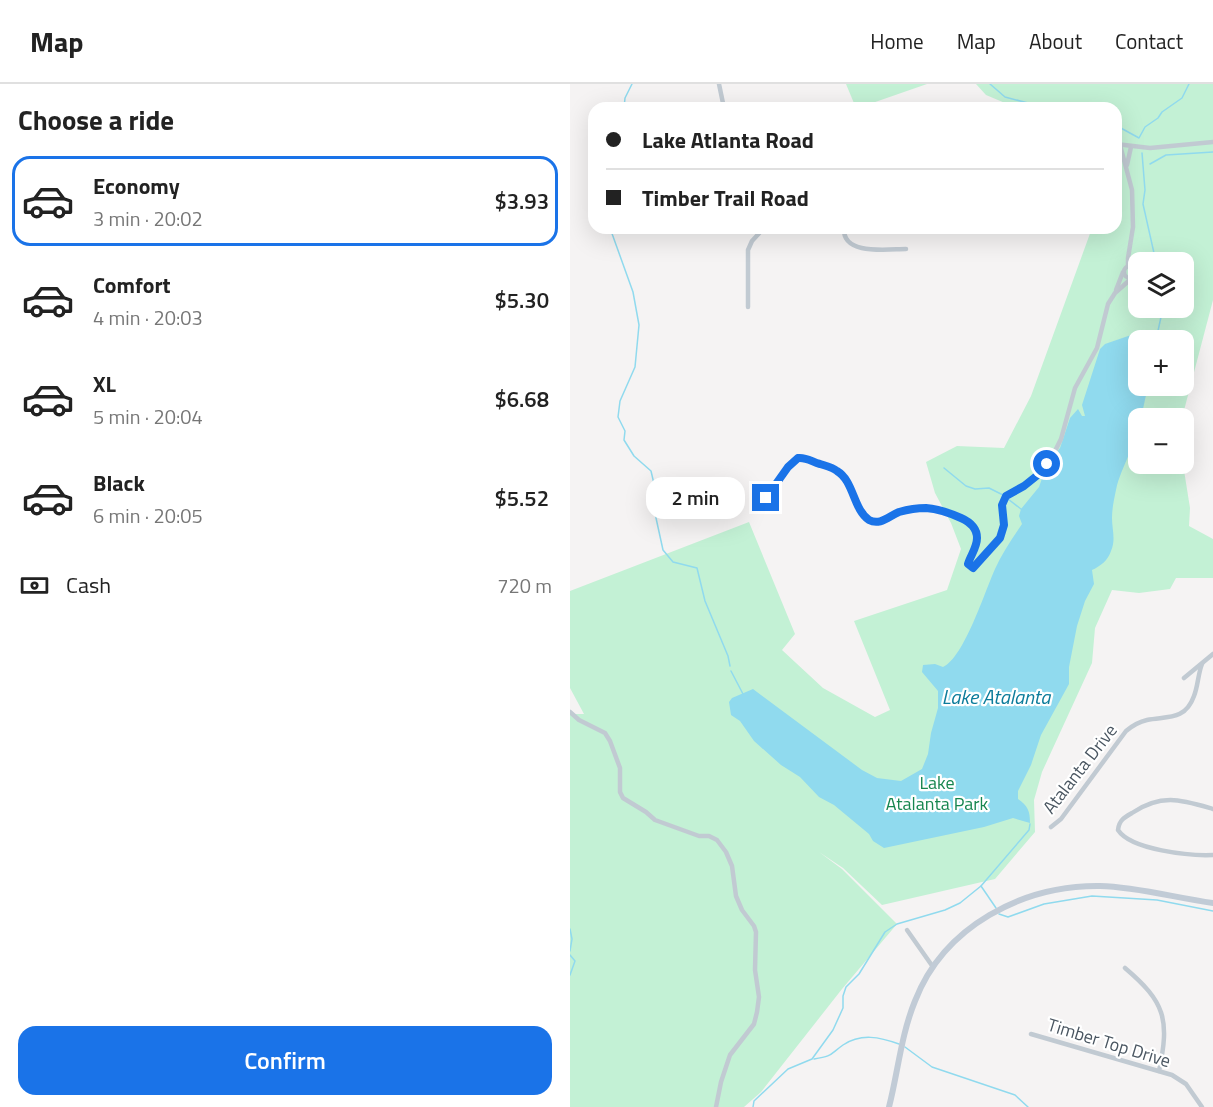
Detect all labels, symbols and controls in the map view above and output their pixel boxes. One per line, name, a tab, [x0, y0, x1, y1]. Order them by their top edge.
text: Map	[30, 20, 84, 63]
text: Home	[870, 25, 924, 57]
text: Map	[957, 25, 996, 57]
text: About	[1029, 25, 1082, 57]
text: Contact	[1115, 25, 1183, 57]
text: Choose a ride	[18, 99, 174, 140]
text: Lake Atlanta Road	[642, 123, 814, 157]
text: Economy	[93, 169, 180, 203]
icon: car	[21, 174, 75, 228]
text: Timber Trail Road	[642, 181, 809, 215]
text: $3.93	[494, 184, 549, 218]
text: 3 min · 20:02	[93, 203, 203, 234]
map controls	[1128, 252, 1194, 474]
button: layers	[1128, 252, 1194, 318]
text: Comfort	[93, 268, 171, 302]
icon: car	[21, 273, 75, 327]
text: $5.30	[494, 283, 549, 317]
text: 4 min · 20:03	[93, 302, 203, 333]
button: +	[1128, 330, 1194, 396]
text: XL	[93, 367, 116, 401]
icon: car	[21, 372, 75, 426]
text: $6.68	[494, 382, 549, 416]
text: 5 min · 20:04	[93, 401, 203, 432]
button: −	[1128, 408, 1194, 474]
route start	[1033, 450, 1060, 477]
text: Black	[93, 466, 145, 500]
icon: car	[21, 471, 75, 525]
callout: 2 min	[646, 477, 745, 519]
text: $5.52	[494, 481, 549, 515]
text: 2 min	[671, 482, 720, 513]
route end	[752, 484, 779, 511]
text: 6 min · 20:05	[93, 500, 203, 531]
text: Cash	[66, 568, 111, 602]
icon: cash	[18, 569, 51, 602]
text: 720 m	[497, 570, 552, 601]
water label: Lake Atalanta	[942, 681, 1051, 712]
street label: Atalanta Drive	[1036, 718, 1123, 819]
park label: Lake Atalanta Park	[886, 769, 989, 817]
street label: Timber Top Drive	[1044, 1011, 1174, 1074]
button: Confirm	[18, 1026, 552, 1095]

